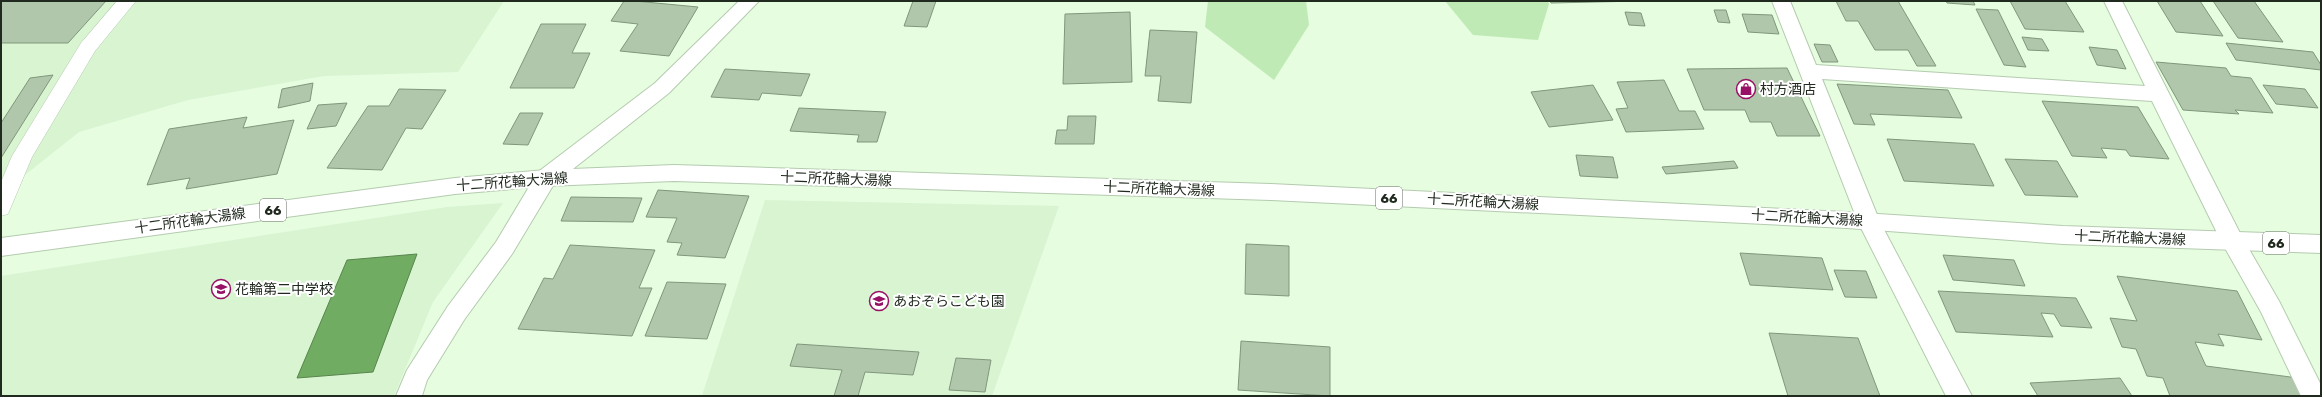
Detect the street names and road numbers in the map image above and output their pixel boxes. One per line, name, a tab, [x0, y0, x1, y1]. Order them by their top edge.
street label: 十二所花輪大湯線	[780, 169, 892, 189]
street label: 十二所花輪大湯線	[456, 170, 568, 194]
street label: 十二所花輪大湯線	[1103, 179, 1215, 199]
road number: 66	[1376, 187, 1402, 209]
street label: 十二所花輪大湯線	[1427, 191, 1539, 213]
road number: 66	[260, 199, 286, 221]
street label: 十二所花輪大湯線	[133, 205, 247, 237]
street label: 十二所花輪大湯線	[1751, 207, 1863, 229]
street label: 十二所花輪大湯線	[2074, 228, 2186, 248]
road number: 66	[2263, 232, 2289, 254]

